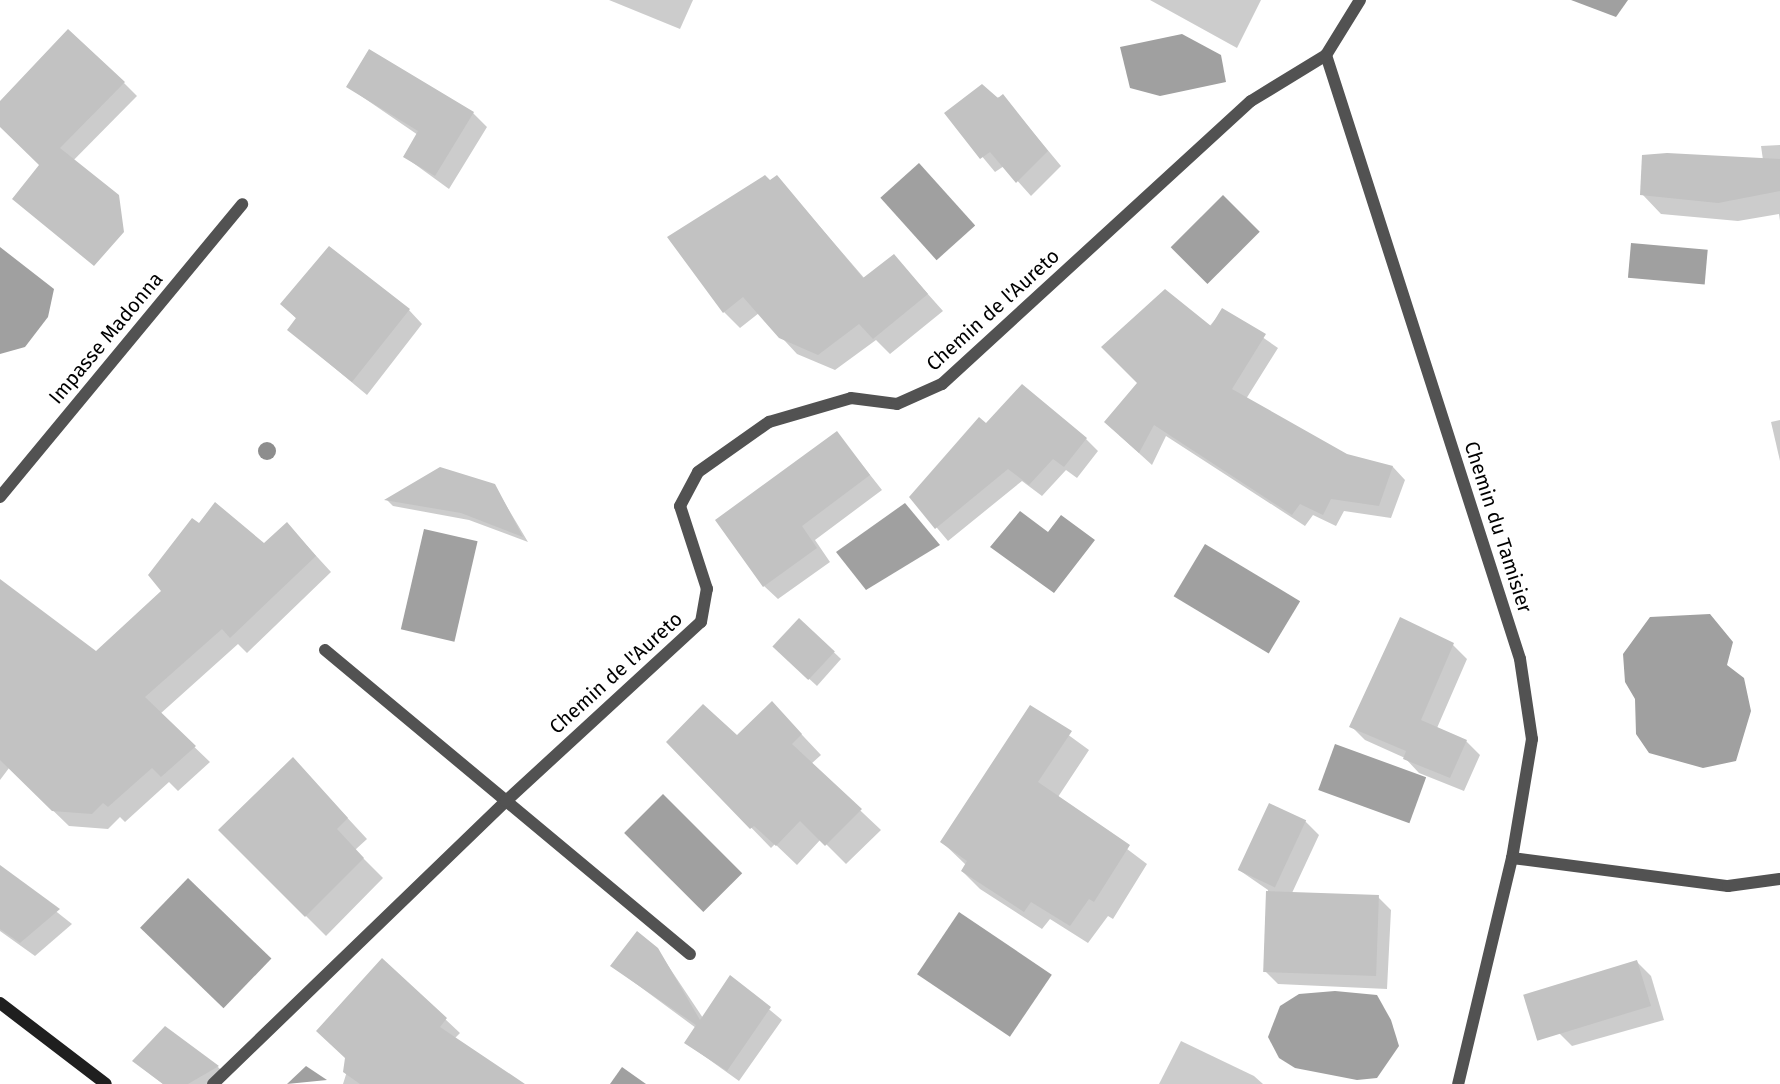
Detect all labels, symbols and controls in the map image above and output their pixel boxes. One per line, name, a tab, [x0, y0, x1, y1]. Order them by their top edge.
street label: Chemin de l'Aureto	[922, 244, 1064, 376]
street label: Impasse Madonna	[44, 267, 168, 409]
street label: Chemin du Tamisier	[1459, 438, 1537, 616]
street label: Chemin de l'Aureto	[545, 607, 687, 739]

